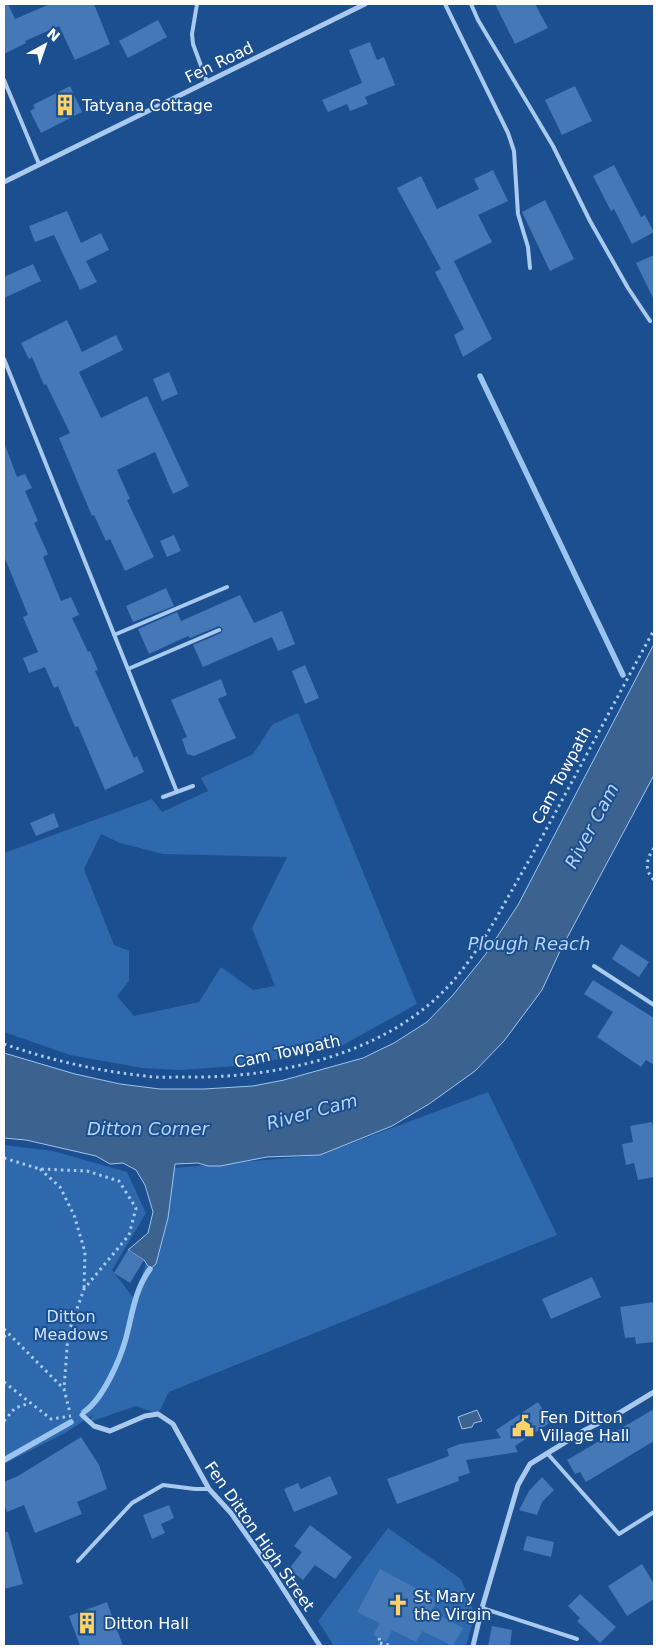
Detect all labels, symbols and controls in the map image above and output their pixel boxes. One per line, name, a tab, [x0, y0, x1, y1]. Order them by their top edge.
north arrow	[20, 20, 70, 70]
text: N	[44, 25, 63, 45]
street label: Fen Road	[182, 38, 256, 87]
building icon: Tatyana Cottage	[52, 92, 78, 118]
place label: Tatyana Cottage	[81, 96, 213, 115]
street label: Cam Towpath	[528, 723, 595, 827]
water label: River Cam	[560, 780, 623, 872]
water label: Plough Reach	[468, 933, 590, 954]
street label: Cam Towpath	[232, 1031, 342, 1072]
water label: River Cam	[264, 1089, 360, 1134]
water label: Ditton Corner	[87, 1118, 211, 1139]
park label: Ditton Meadows	[34, 1307, 108, 1344]
place label: Fen Ditton Village Hall	[540, 1408, 630, 1445]
public building icon: Fen Ditton Village Hall	[510, 1413, 536, 1439]
street label: Fen Ditton High Street	[201, 1458, 318, 1615]
place label: St Mary the Virgin	[414, 1587, 491, 1624]
church icon: St Mary the Virgin	[385, 1592, 411, 1618]
building icon: Ditton Hall	[74, 1610, 100, 1636]
place label: Ditton Hall	[104, 1614, 189, 1633]

